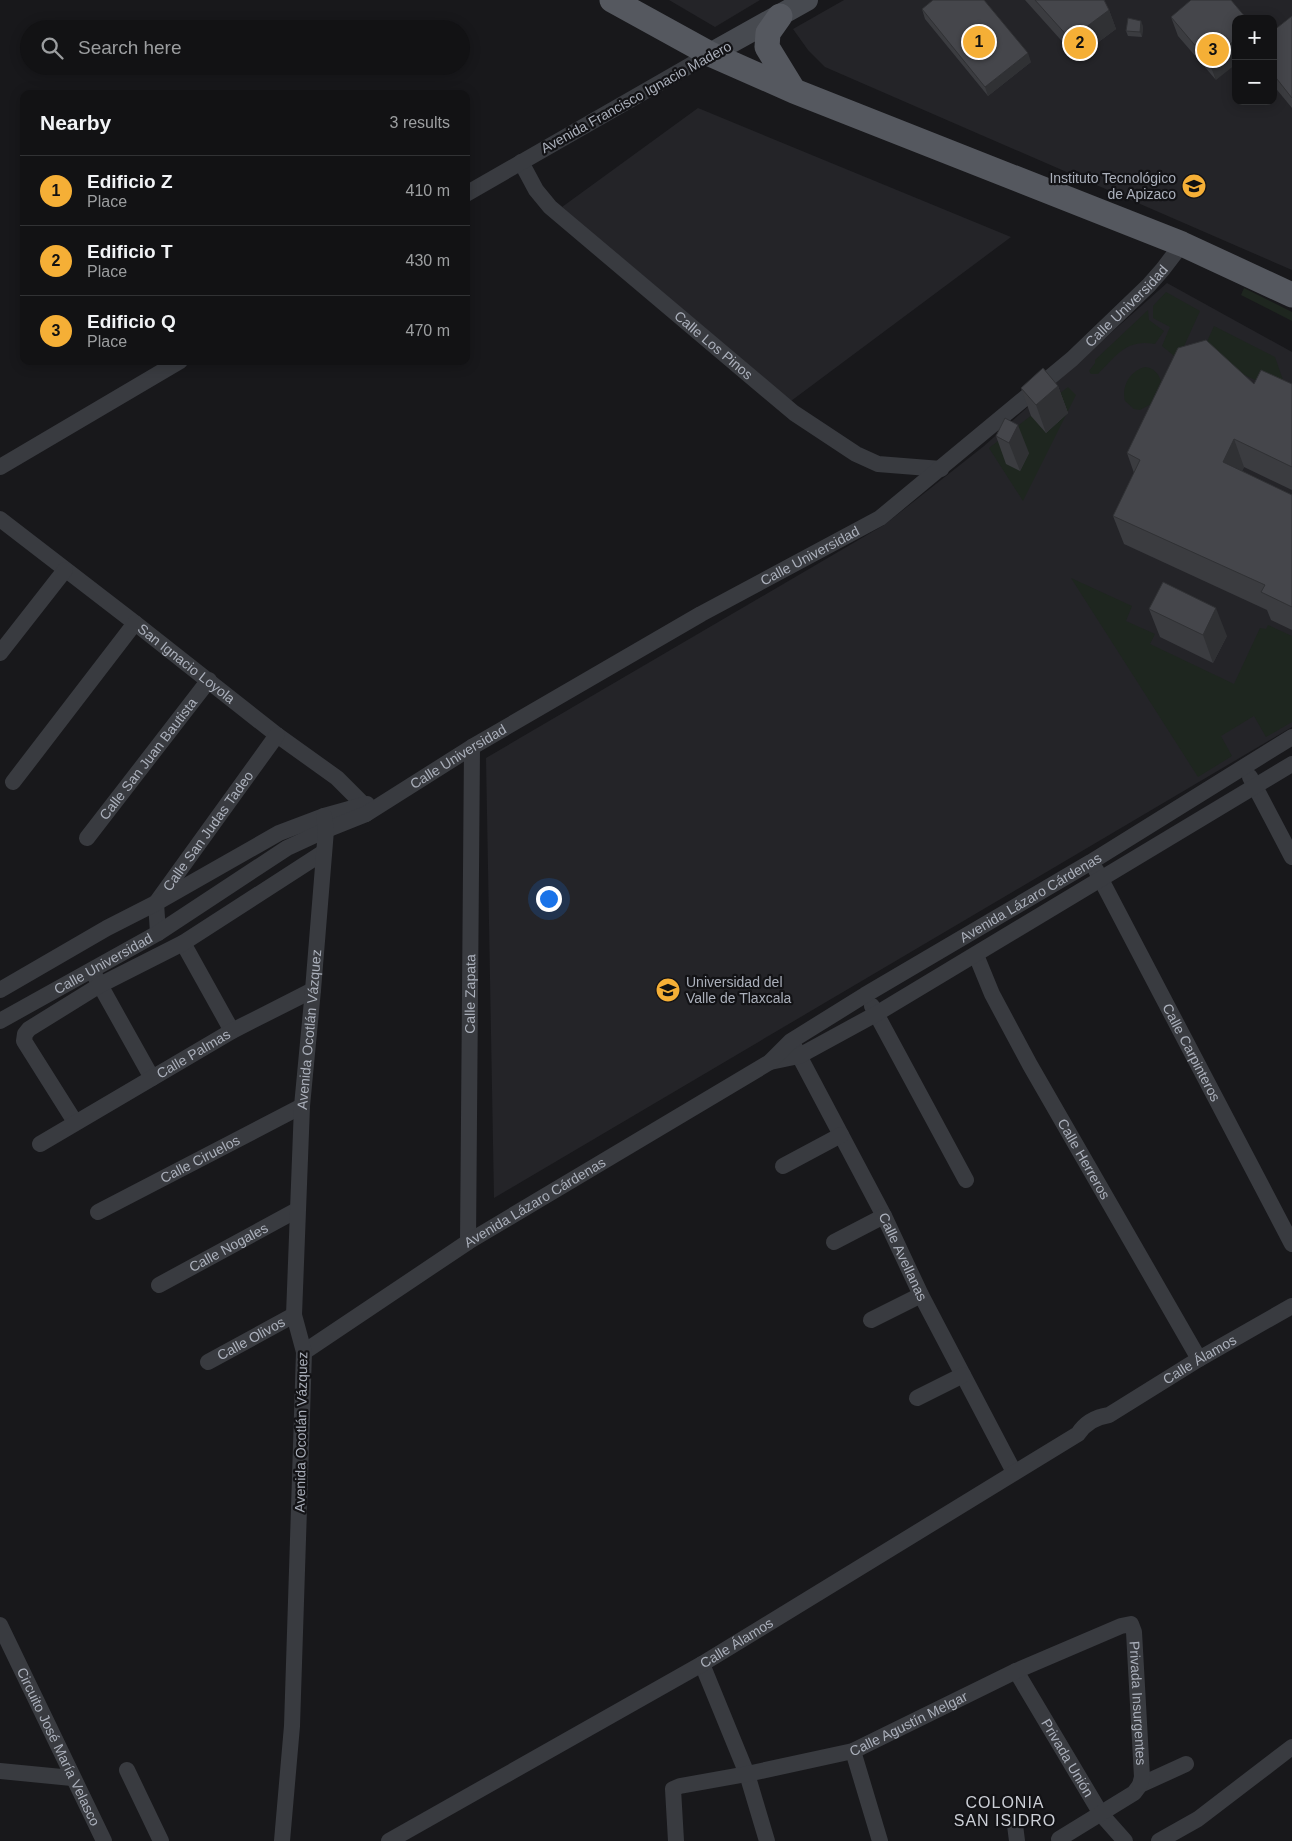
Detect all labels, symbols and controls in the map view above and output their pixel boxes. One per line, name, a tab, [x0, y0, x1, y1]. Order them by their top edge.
map controls	[1232, 15, 1277, 105]
button: +	[1232, 15, 1277, 60]
search box	[20, 20, 470, 75]
pin: 1	[963, 23, 995, 61]
pin: 2	[1064, 24, 1096, 62]
pin: 3	[1197, 31, 1229, 69]
icon: search	[38, 34, 66, 62]
text: Search here	[78, 37, 182, 58]
street label: Avenida Francisco Ignacio Madero	[538, 38, 734, 156]
button: −	[1232, 60, 1277, 105]
text: Nearby	[40, 111, 111, 134]
text: 3 results	[390, 114, 450, 131]
place label: Instituto Tecnológico de Apizaco	[1049, 170, 1176, 202]
text: Edificio Z	[87, 171, 173, 192]
school or university icon: Instituto Tecnológico de Apizaco	[1181, 173, 1207, 199]
text: 1	[52, 182, 60, 199]
text: 410 m	[406, 182, 450, 199]
text: Place	[87, 193, 127, 210]
text: Edificio T	[87, 241, 173, 262]
text: 2	[52, 252, 60, 269]
text: 430 m	[406, 252, 450, 269]
street label: Calle Universidad	[1082, 262, 1171, 350]
text: Place	[87, 263, 127, 280]
street label: Calle Los Pinos	[671, 308, 756, 383]
text: Edificio Q	[87, 311, 176, 332]
text: 3	[52, 322, 60, 339]
text: 470 m	[406, 322, 450, 339]
text: Place	[87, 333, 127, 350]
street label: Calle Universidad	[758, 523, 862, 589]
street label: San Ignacio Loyola	[135, 620, 238, 707]
street label: Calle San Juan Bautista	[96, 695, 200, 823]
street label: Calle Universidad	[407, 721, 509, 792]
street label: Calle San Judas Tadeo	[159, 768, 257, 894]
street label: Avenida Lázaro Cárdenas	[957, 850, 1104, 945]
your location	[536, 886, 562, 912]
street label: Calle Universidad	[51, 930, 155, 997]
street label: Avenida Ocotlán Vázquez	[294, 949, 324, 1110]
street label: Calle Zapata	[462, 954, 478, 1034]
place label: Universidad del Valle de Tlaxcala	[686, 974, 792, 1006]
school or university icon: Universidad del Valle de Tlaxcala	[655, 977, 681, 1003]
street label: Calle Carpinteros	[1159, 1001, 1224, 1104]
street label: Calle Palmas	[154, 1026, 233, 1082]
street label: Calle Herreros	[1055, 1116, 1113, 1202]
street label: Calle Ciruelos	[158, 1132, 242, 1186]
street label: Avenida Lázaro Cárdenas	[461, 1154, 608, 1251]
street label: Calle Avellanas	[876, 1210, 931, 1304]
street label: Calle Nogales	[186, 1219, 271, 1275]
street label: Calle Olivos	[214, 1314, 288, 1363]
street label: Calle Álamos	[1160, 1332, 1239, 1388]
street label: Avenida Ocotlán Vázquez	[292, 1351, 310, 1513]
street label: Calle Álamos	[697, 1615, 776, 1671]
street label: Privada Insurgentes	[1127, 1640, 1149, 1766]
street label: Circuito José María Velasco	[14, 1665, 104, 1829]
street label: Calle Agustín Melgar	[847, 1688, 970, 1759]
street label: Privada Unión	[1038, 1716, 1097, 1800]
district label: COLONIA SAN ISIDRO	[954, 1794, 1056, 1829]

